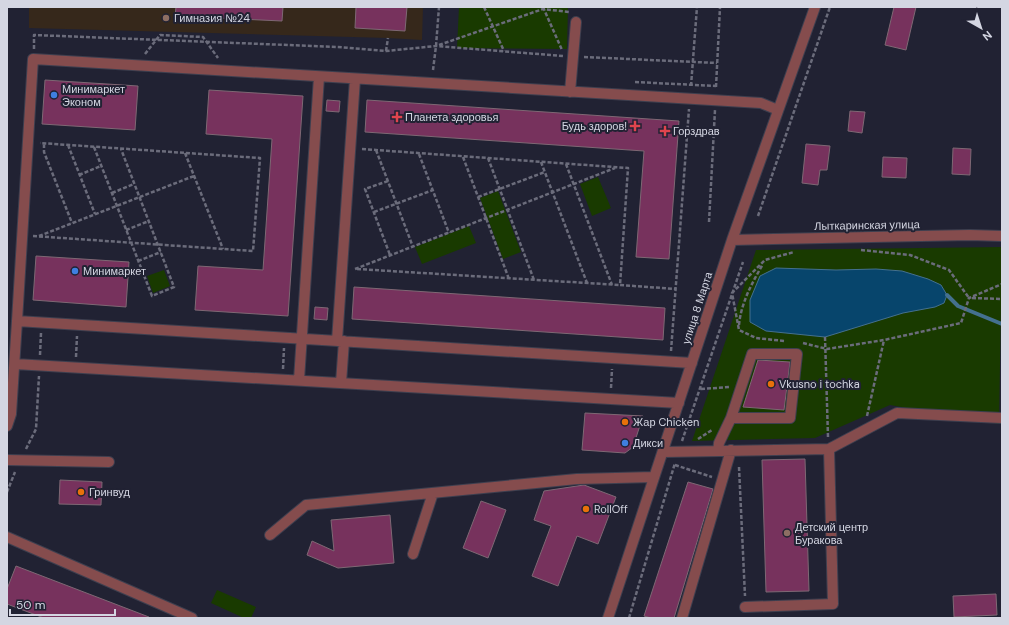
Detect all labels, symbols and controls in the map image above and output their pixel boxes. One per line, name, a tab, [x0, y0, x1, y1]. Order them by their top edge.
north arrow	[961, 8, 1001, 48]
place label: Гимназия №24	[174, 11, 250, 25]
marker: Гимназия №24	[161, 13, 171, 23]
text: N	[980, 28, 995, 44]
place label: Минимаркет Эконом	[62, 82, 125, 109]
marker: Минимаркет Эконом	[49, 90, 59, 100]
place label: Планета здоровья	[405, 110, 498, 124]
marker: Планета здоровья	[392, 112, 402, 122]
place label: Будь здоров!	[562, 119, 627, 133]
marker: Будь здоров!	[630, 121, 640, 131]
place label: Горздрав	[673, 124, 720, 138]
marker: Горздрав	[660, 126, 670, 136]
street label: Лыткаринская улица	[814, 217, 921, 233]
place label: Минимаркет	[83, 264, 146, 278]
marker: Минимаркет	[70, 266, 80, 276]
street label: улица 8 Марта	[679, 269, 716, 346]
place label: Vkusno i tochka	[779, 377, 860, 391]
marker: Vkusno i tochka	[766, 379, 776, 389]
place label: Жар Chicken	[633, 415, 699, 429]
marker: Жар Chicken	[620, 417, 630, 427]
place label: Дикси	[633, 436, 663, 450]
marker: Дикси	[620, 438, 630, 448]
place label: Гринвуд	[89, 485, 130, 499]
marker: Гринвуд	[76, 487, 86, 497]
place label: RollOff	[594, 502, 628, 516]
marker: RollOff	[581, 504, 591, 514]
place label: Детский центр Буракова	[795, 520, 868, 547]
marker: Детский центр Буракова	[782, 528, 792, 538]
scale bar	[10, 591, 115, 617]
text: 50 m	[16, 597, 45, 613]

